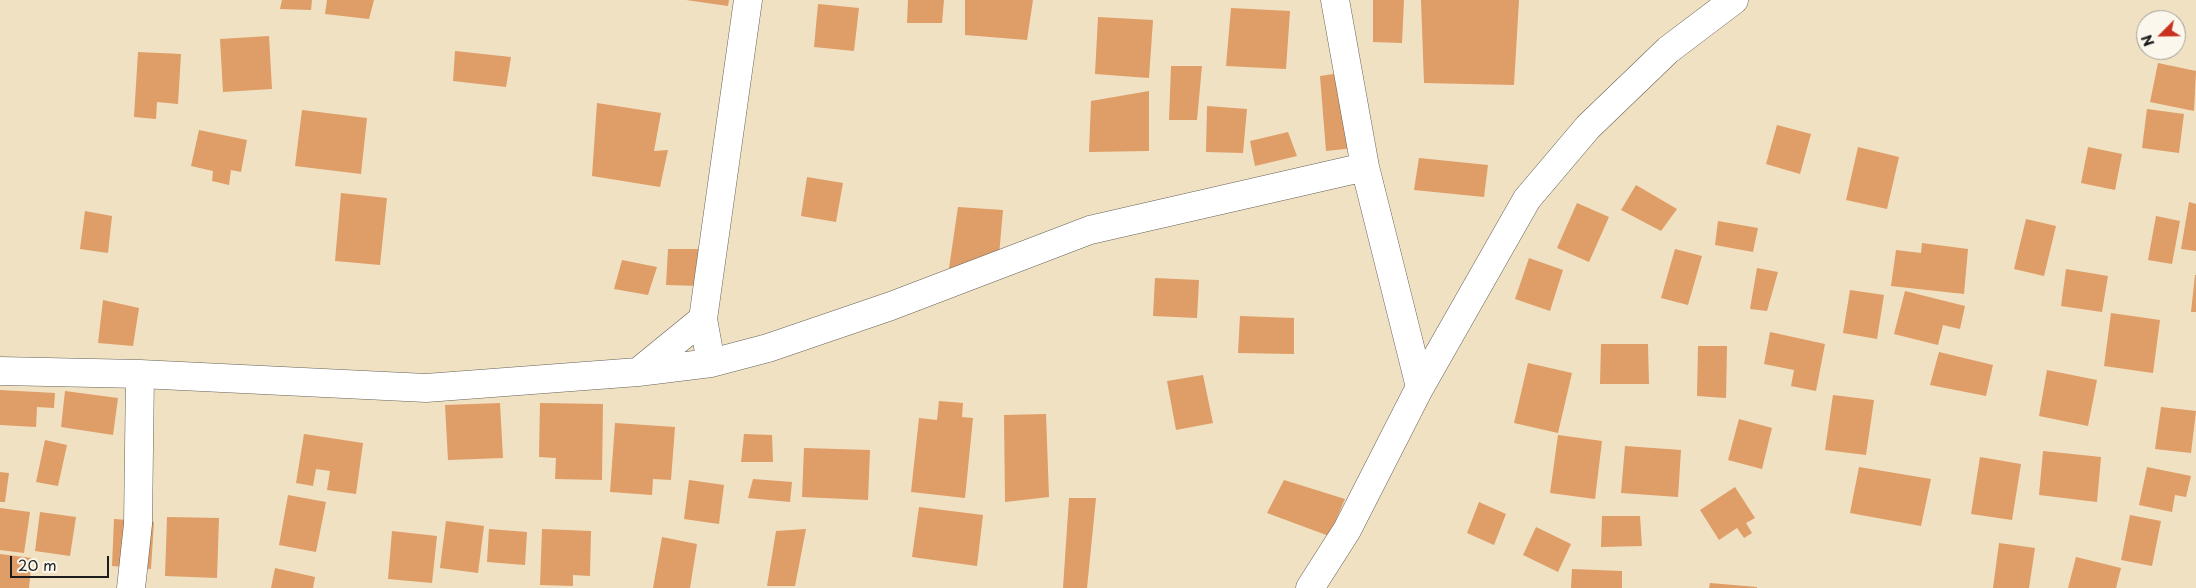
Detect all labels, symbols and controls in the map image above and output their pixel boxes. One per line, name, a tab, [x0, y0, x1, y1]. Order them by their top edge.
north arrow	[2136, 10, 2186, 60]
text: N	[2136, 31, 2159, 50]
scale bar	[12, 546, 111, 578]
text: 20 m	[18, 553, 57, 576]

